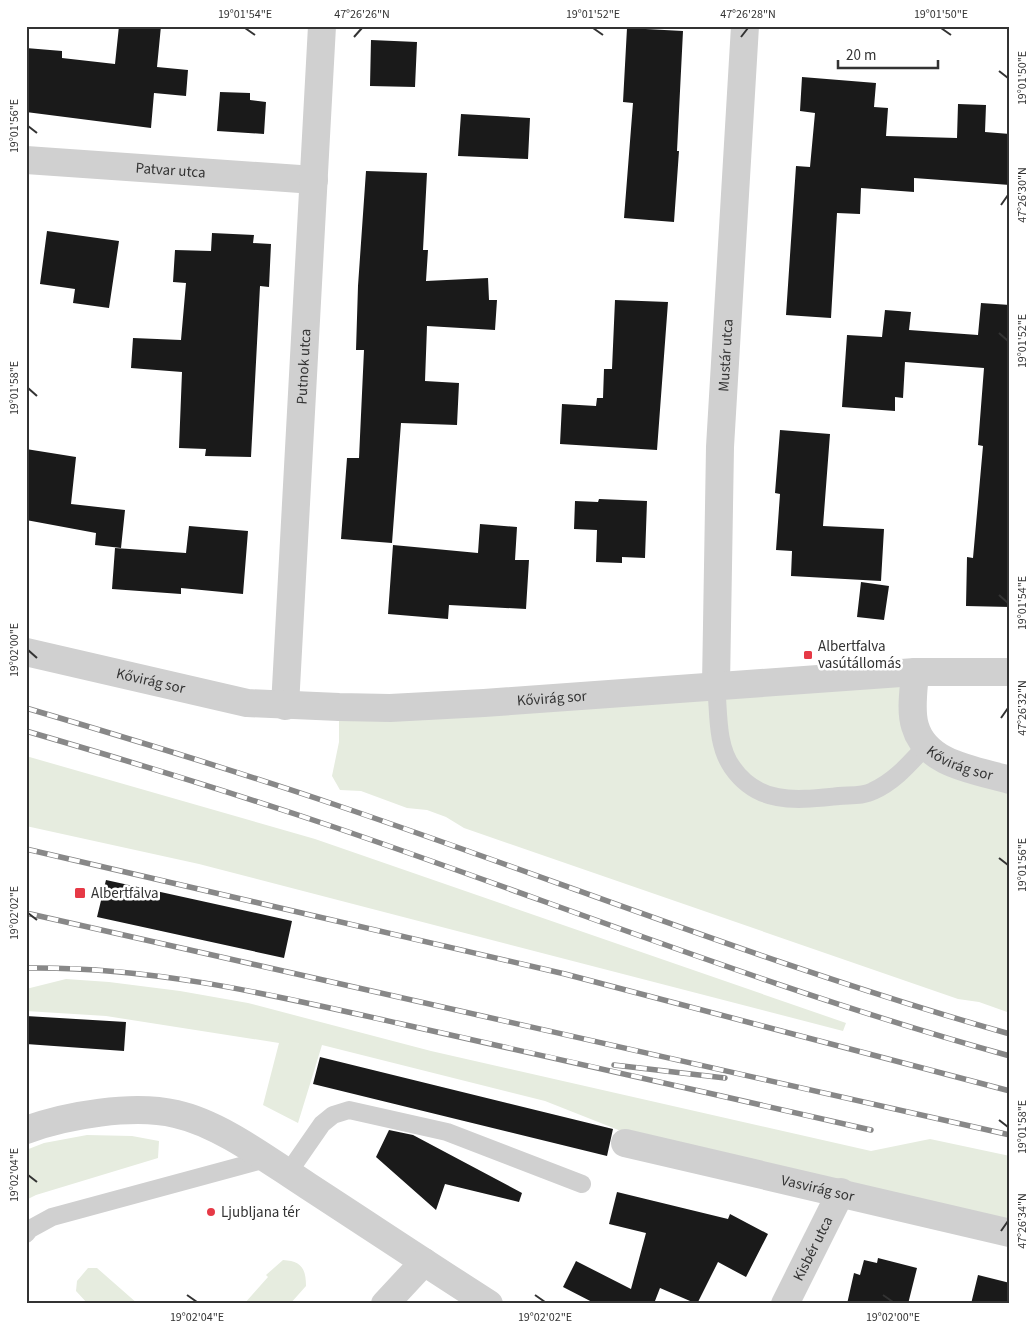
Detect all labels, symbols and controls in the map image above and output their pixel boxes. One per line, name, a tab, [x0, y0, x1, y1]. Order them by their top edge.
text: 19°01'54"E	[218, 6, 272, 23]
text: 47°26'26"N	[334, 6, 390, 23]
text: 19°01'52"E	[566, 6, 620, 23]
text: 47°26'28"N	[720, 6, 776, 23]
text: 19°01'50"E	[914, 6, 968, 23]
scale bar	[838, 38, 938, 70]
text: 20 m	[846, 45, 876, 66]
text: 19°01'50"E	[1014, 51, 1031, 105]
text: 19°01'56"E	[6, 99, 23, 153]
street label: Patvar utca	[135, 157, 206, 183]
text: 47°26'30"N	[1014, 167, 1031, 223]
text: 19°01'52"E	[1014, 314, 1031, 368]
street label: Mustár utca	[713, 318, 738, 392]
street label: Putnok utca	[291, 328, 316, 405]
text: 19°01'58"E	[6, 361, 23, 415]
text: 19°01'54"E	[1014, 576, 1031, 630]
text: 19°02'00"E	[6, 623, 23, 677]
place label: Albertfalva vasútállomás	[818, 636, 901, 674]
marker: Albertfalva vasútállomás	[802, 649, 814, 661]
street label: Kővirág sor	[114, 663, 188, 699]
text: 47°26'32"N	[1014, 680, 1031, 736]
street label: Kővirág sor	[516, 685, 588, 711]
street label: Kővirág sor	[922, 741, 996, 786]
text: 19°01'56"E	[1014, 838, 1031, 892]
place label: Albertfalva	[91, 883, 159, 904]
text: 19°02'02"E	[6, 886, 23, 940]
marker: Albertfalva	[73, 886, 87, 900]
text: 19°01'58"E	[1014, 1100, 1031, 1154]
text: 19°02'04"E	[6, 1148, 23, 1202]
street label: Vasvirág sor	[779, 1169, 857, 1207]
text: 47°26'34"N	[1014, 1193, 1031, 1249]
place label: Ljubljana tér	[221, 1202, 301, 1223]
marker: Ljubljana tér	[205, 1206, 217, 1218]
street label: Kisbér utca	[788, 1213, 838, 1285]
text: 19°02'04"E	[170, 1309, 224, 1326]
text: 19°02'02"E	[518, 1309, 572, 1326]
text: 19°02'00"E	[866, 1309, 920, 1326]

